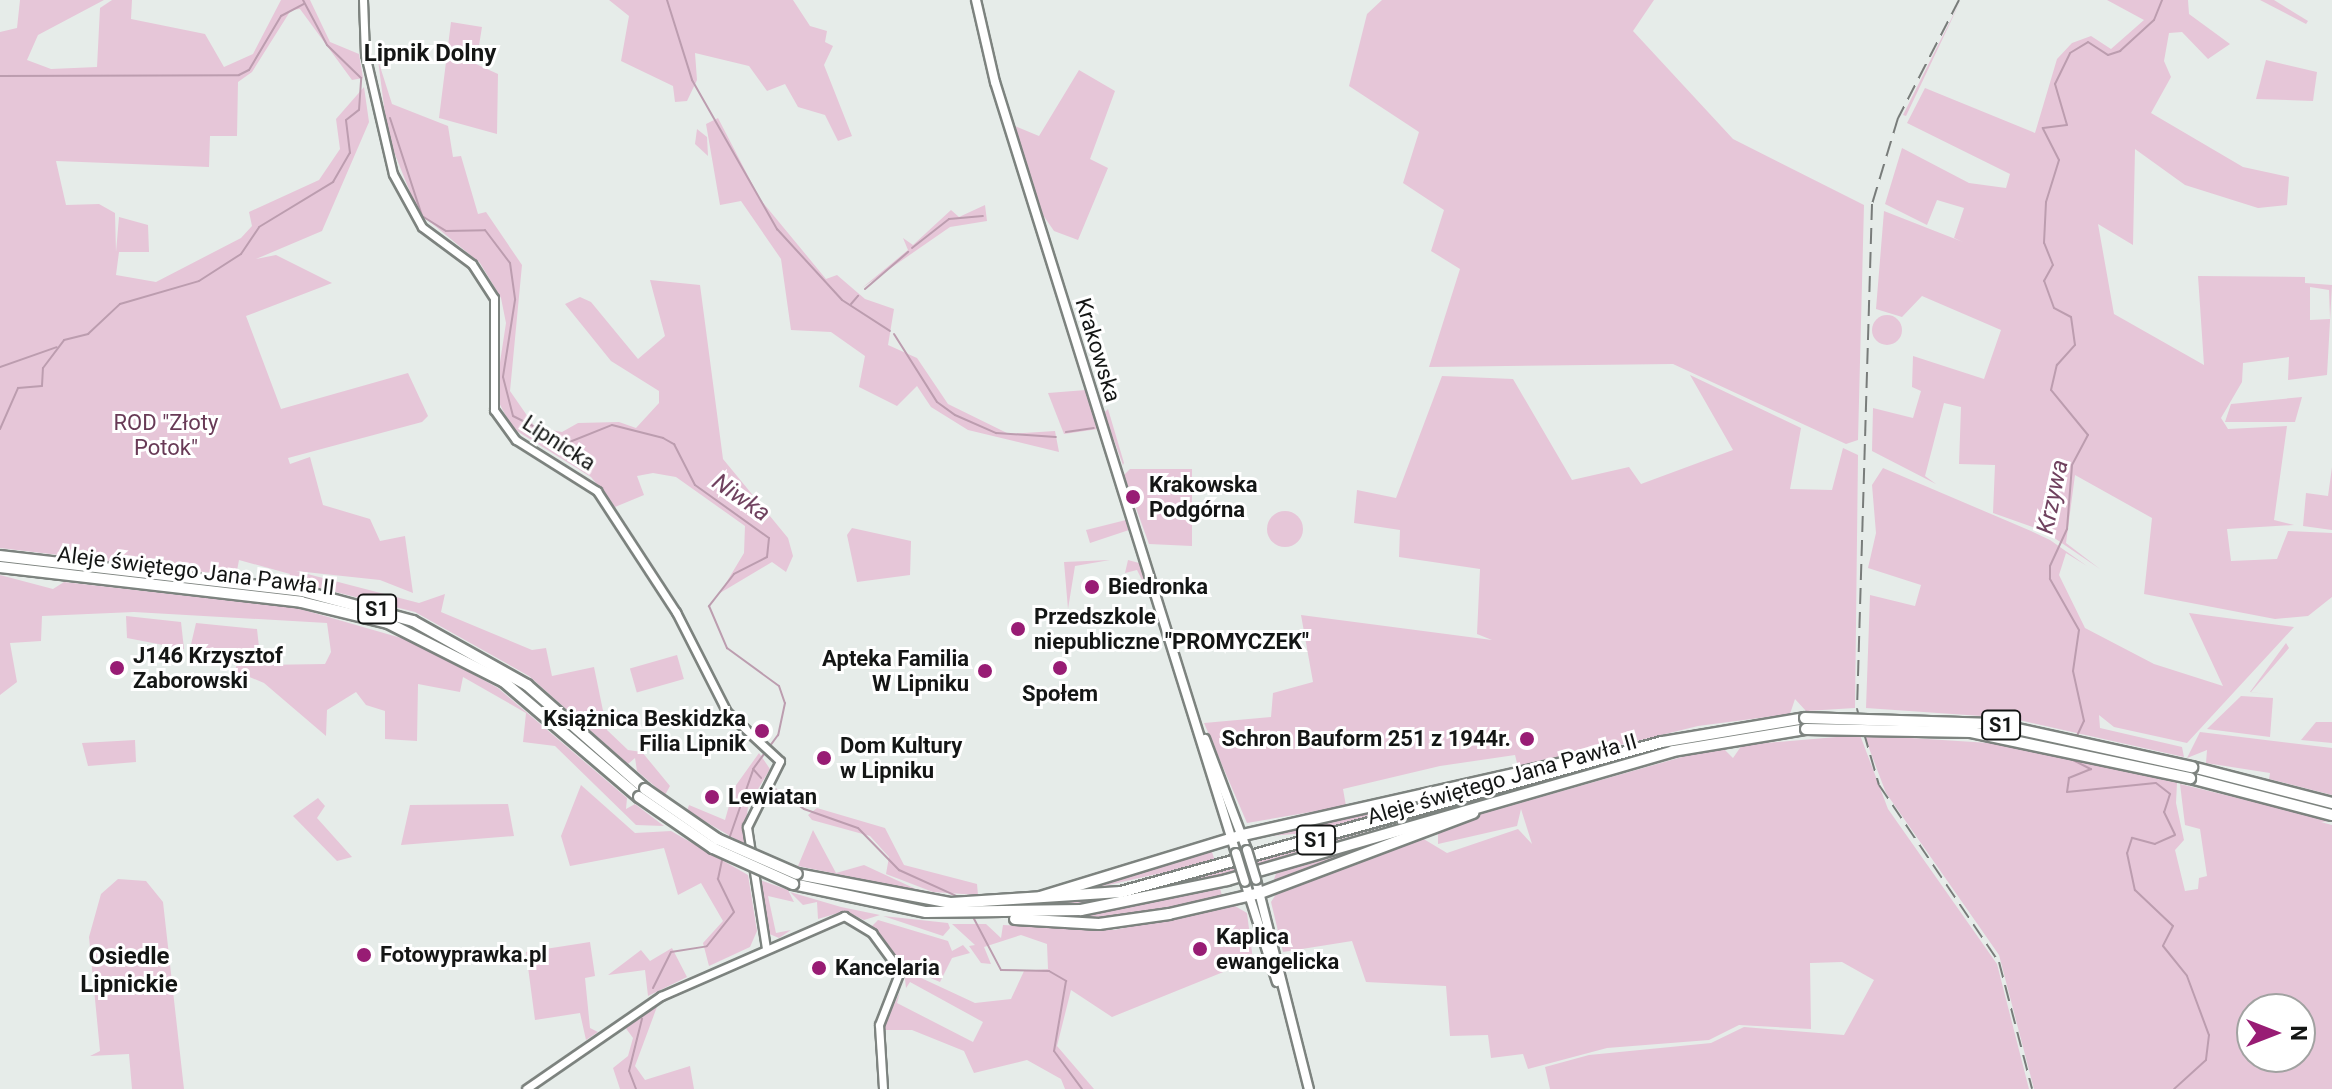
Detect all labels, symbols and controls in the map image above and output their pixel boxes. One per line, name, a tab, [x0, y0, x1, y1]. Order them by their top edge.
district label: Lipnik Dolny	[364, 40, 496, 68]
street label: Krakowska	[1070, 295, 1126, 405]
park label: ROD "Złoty Potok"	[114, 409, 218, 460]
street label: Lipnicka	[518, 410, 600, 476]
water label: Krzywa	[2031, 457, 2075, 537]
water label: Niwka	[706, 468, 776, 528]
place label: Krakowska Podgórna	[1149, 471, 1258, 522]
marker: Krakowska Podgórna	[1124, 488, 1142, 506]
street label: Aleje świętego Jana Pawła II	[56, 541, 336, 601]
place label: Biedronka	[1108, 574, 1208, 600]
marker: Biedronka	[1083, 578, 1101, 596]
road number: S1	[357, 593, 397, 625]
place label: Przedszkole niepubliczne "PROMYCZEK"	[1034, 603, 1309, 654]
marker: Przedszkole niepubliczne "PROMYCZEK"	[1009, 620, 1027, 638]
place label: J146 Krzysztof Zaborowski	[133, 642, 283, 694]
place label: Apteka Familia W Lipniku	[822, 645, 969, 696]
marker: J146 Krzysztof Zaborowski	[108, 659, 126, 677]
marker: Społem	[1051, 659, 1069, 677]
marker: Apteka Familia W Lipniku	[976, 662, 994, 680]
place label: Społem	[1022, 681, 1098, 707]
place label: Książnica Beskidzka Filia Lipnik	[543, 705, 746, 756]
road number: S1	[1981, 709, 2021, 741]
marker: Książnica Beskidzka Filia Lipnik	[753, 722, 771, 740]
place label: Schron Bauform 251 z 1944r.	[1221, 726, 1511, 752]
street label: Aleje świętego Jana Pawła II	[1364, 728, 1640, 830]
marker: Schron Bauform 251 z 1944r.	[1518, 730, 1536, 748]
place label: Dom Kultury w Lipniku	[840, 732, 962, 784]
marker: Dom Kultury w Lipniku	[815, 749, 833, 767]
place label: Lewiatan	[728, 784, 817, 810]
marker: Lewiatan	[703, 788, 721, 806]
road number: S1	[1296, 824, 1336, 856]
place label: Kaplica ewangelicka	[1216, 923, 1339, 974]
marker: Kaplica ewangelicka	[1191, 940, 1209, 958]
place label: Fotowyprawka.pl	[380, 942, 547, 968]
district label: Osiedle Lipnickie	[80, 943, 178, 999]
marker: Fotowyprawka.pl	[355, 946, 373, 964]
place label: Kancelaria	[835, 955, 940, 981]
marker: Kancelaria	[810, 959, 828, 977]
north arrow	[2236, 993, 2316, 1073]
text: N	[2286, 1025, 2311, 1041]

